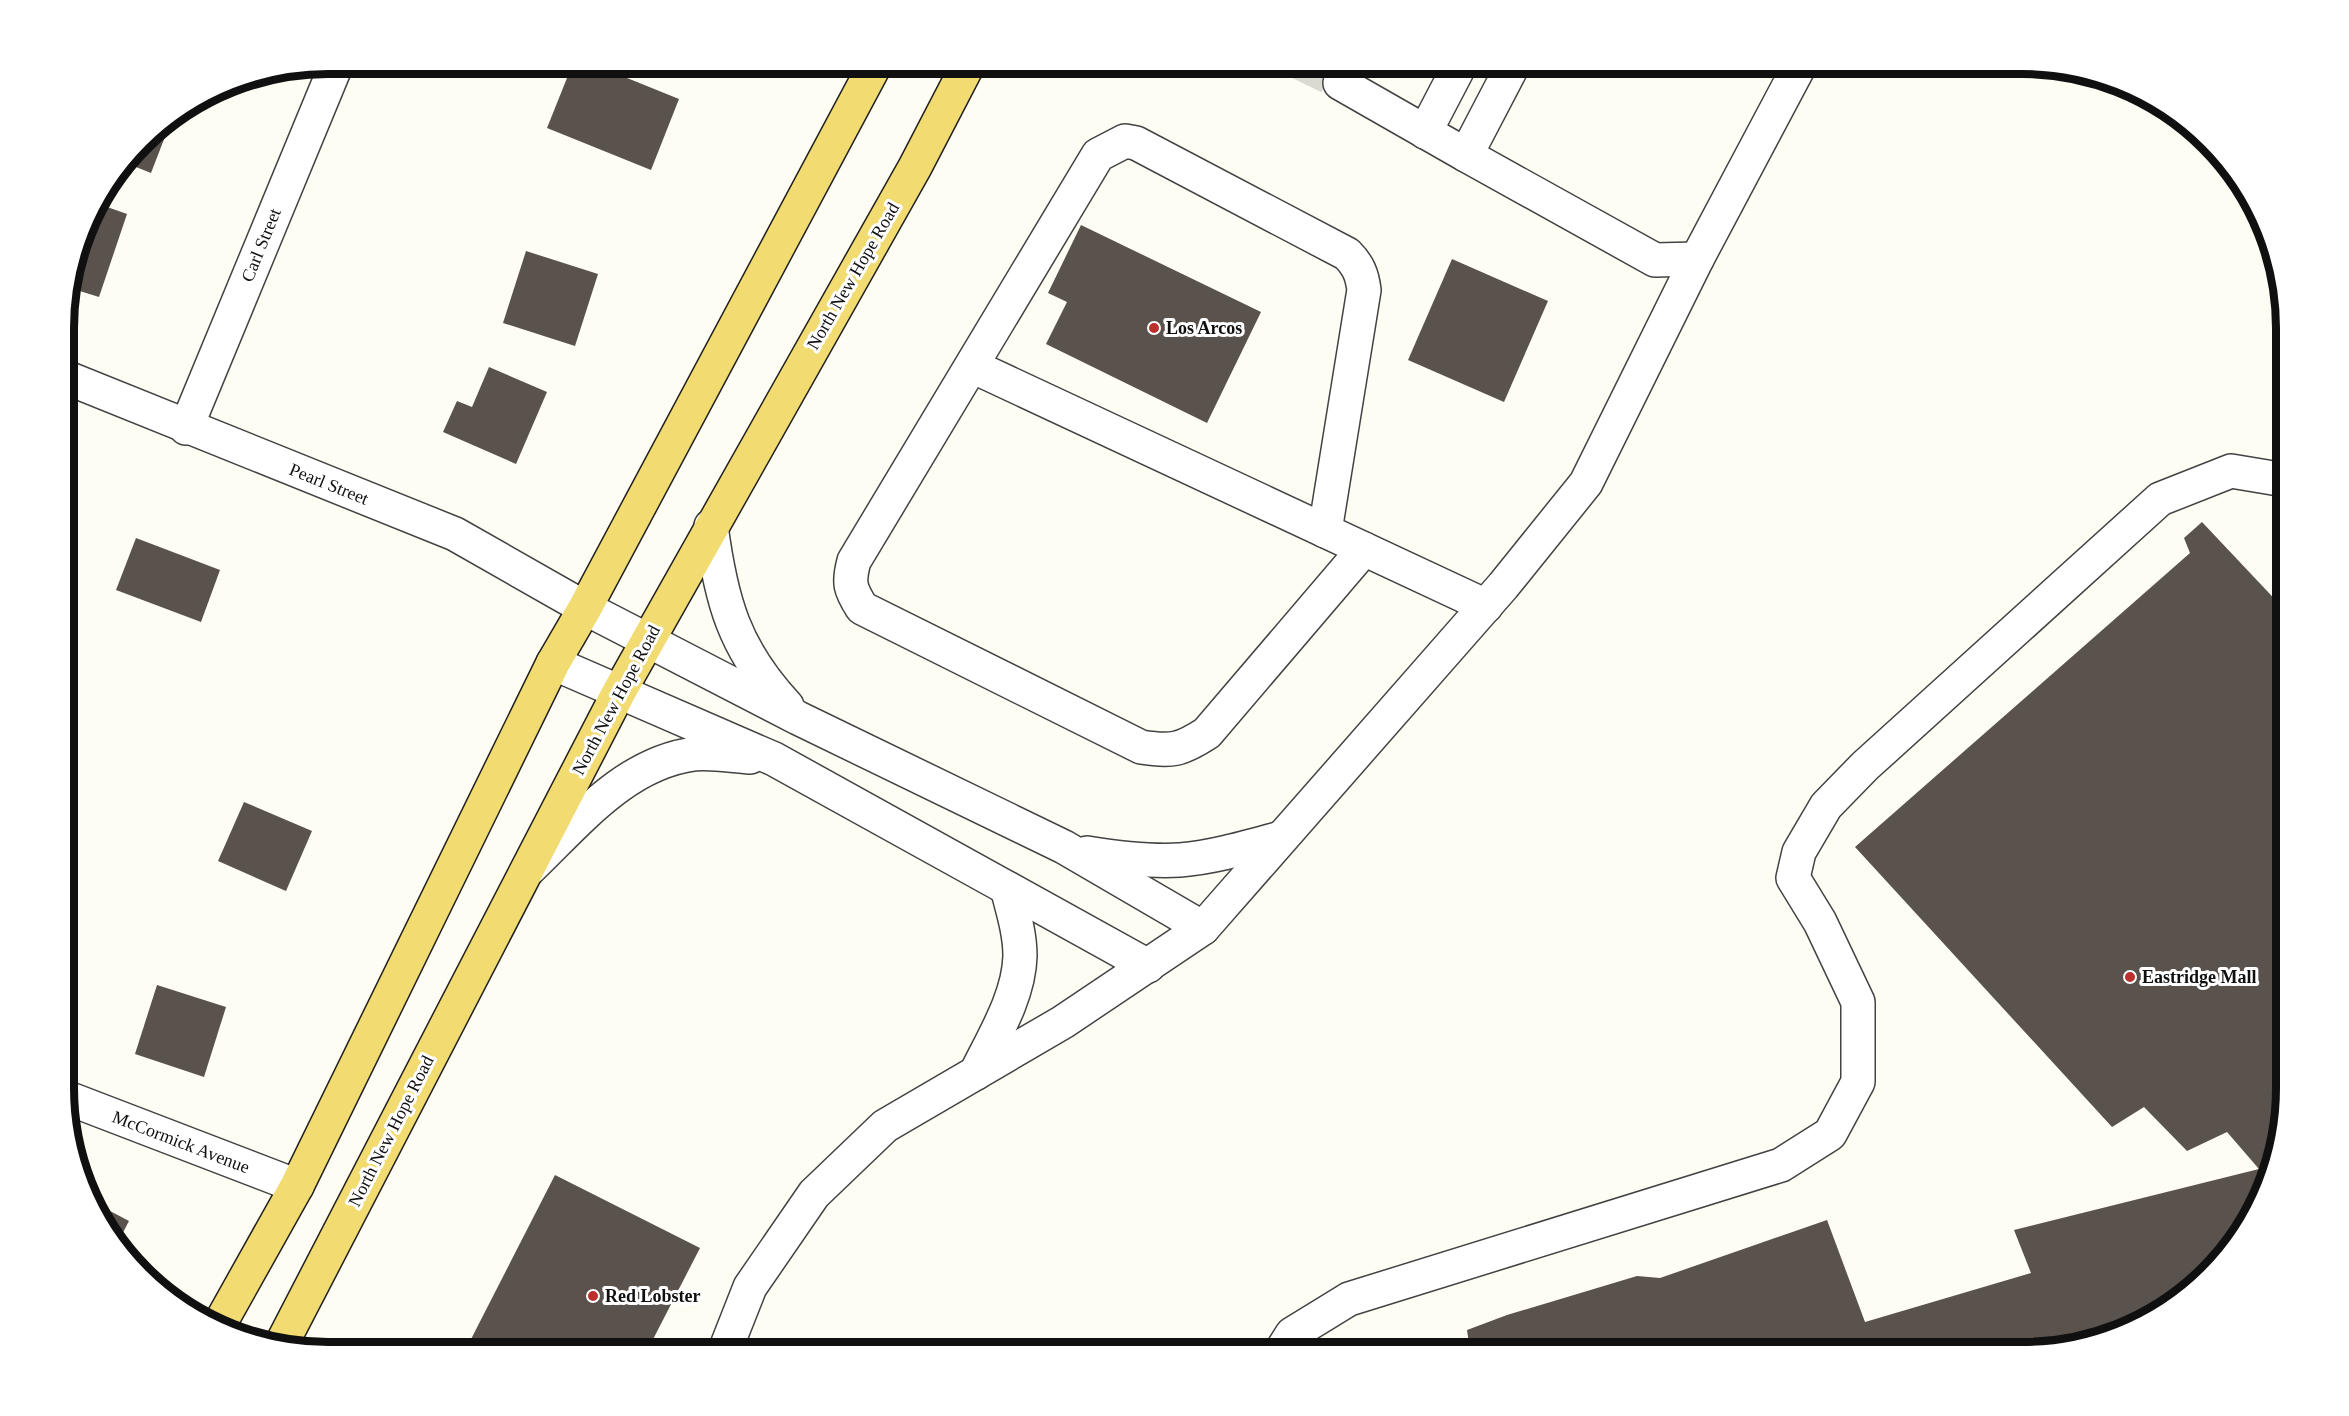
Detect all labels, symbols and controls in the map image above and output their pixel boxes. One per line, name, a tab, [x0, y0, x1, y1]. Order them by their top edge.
street label: North New Hope Road	[803, 199, 903, 353]
street label: Carl Street	[237, 205, 285, 285]
place label: Los Arcos	[1166, 318, 1242, 338]
marker: Los Arcos	[1147, 321, 1161, 335]
street label: Pearl Street	[287, 459, 371, 509]
street label: North New Hope Road	[568, 622, 664, 778]
place label: Eastridge Mall	[2142, 967, 2257, 987]
marker: Eastridge Mall	[2123, 970, 2137, 984]
street label: North New Hope Road	[344, 1052, 438, 1210]
street label: McCormick Avenue	[110, 1107, 252, 1177]
place label: Red Lobster	[605, 1286, 701, 1306]
marker: Red Lobster	[586, 1289, 600, 1303]

